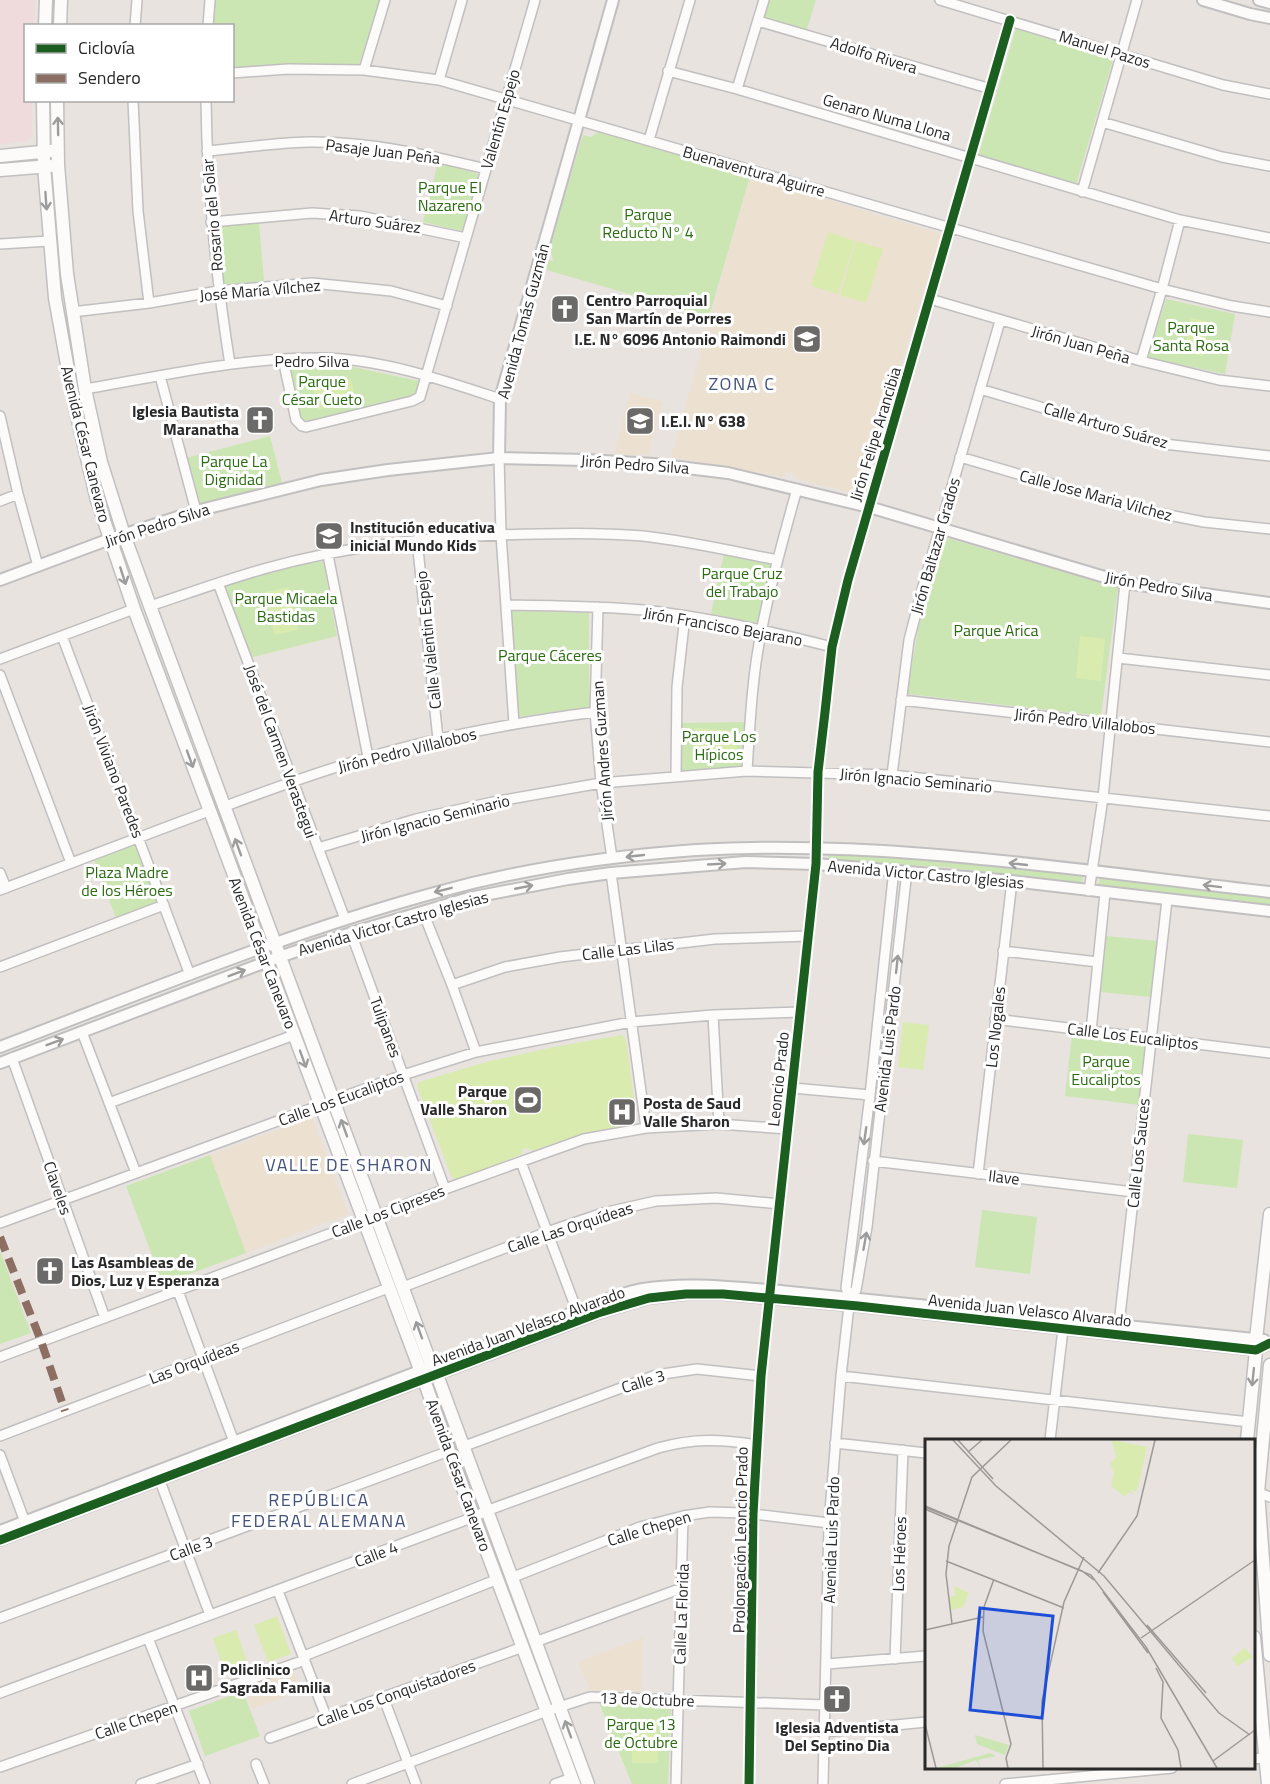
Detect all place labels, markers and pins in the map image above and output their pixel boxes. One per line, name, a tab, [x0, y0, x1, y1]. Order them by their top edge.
place label: Centro Parroquial San Martín de Porres	[586, 288, 731, 330]
church icon: Centro Parroquial San Martín de Porres	[549, 293, 581, 325]
school or university icon: I.E. N° 6096 Antonio Raimondi	[791, 323, 823, 355]
place label: I.E. N° 6096 Antonio Raimondi	[574, 327, 786, 351]
place label: Iglesia Bautista Maranatha	[132, 399, 239, 441]
church icon: Iglesia Bautista Maranatha	[244, 404, 276, 436]
school or university icon: I.E.I. N° 638	[624, 405, 656, 437]
place label: I.E.I. N° 638	[661, 409, 745, 433]
place label: Institución educativa inicial Mundo Kids	[350, 515, 495, 557]
school or university icon: Institución educativa inicial Mundo Kids	[313, 520, 345, 552]
place label: Parque Valle Sharon	[420, 1079, 507, 1121]
sports icon: Parque Valle Sharon	[512, 1084, 544, 1116]
place label: Posta de Saud Valle Sharon	[643, 1091, 741, 1133]
hospital icon: Posta de Saud Valle Sharon	[606, 1096, 638, 1128]
place label: Las Asambleas de Dios, Luz y Esperanza	[71, 1250, 220, 1292]
church icon: Las Asambleas de Dios, Luz y Esperanza	[34, 1255, 66, 1287]
place label: Policlinico Sagrada Familia	[220, 1657, 331, 1699]
hospital icon: Policlinico Sagrada Familia	[183, 1662, 215, 1694]
church icon: Iglesia Adventista Del Septino Dia	[821, 1683, 853, 1715]
place label: Iglesia Adventista Del Septino Dia	[775, 1715, 899, 1757]

